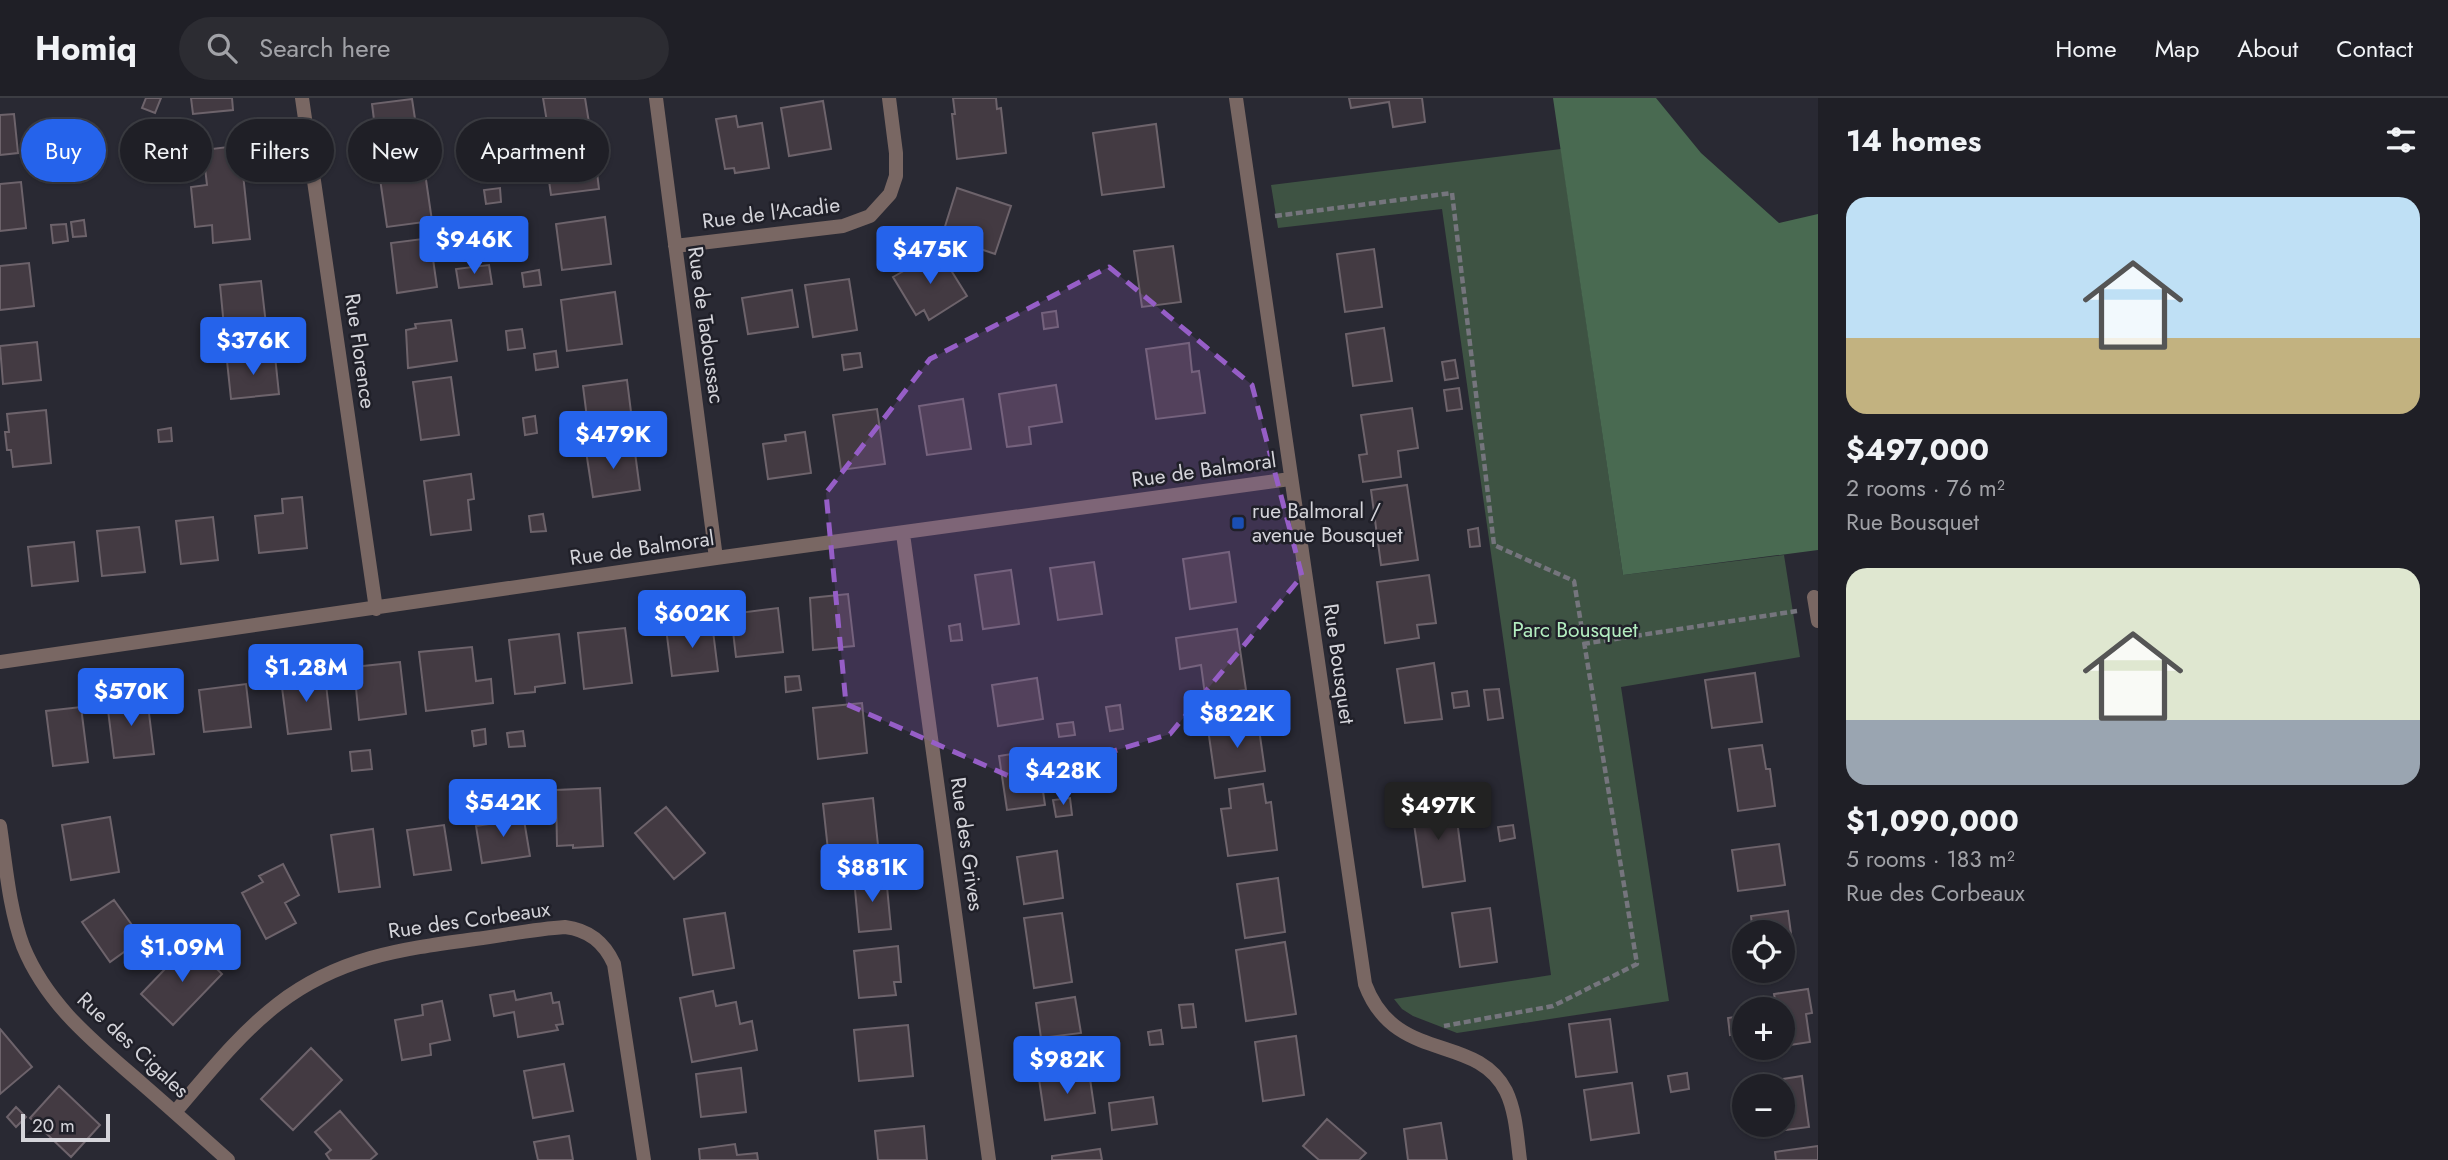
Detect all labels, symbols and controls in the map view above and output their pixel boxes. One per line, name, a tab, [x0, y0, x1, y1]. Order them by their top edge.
search box	[179, 17, 669, 80]
text: Homiq	[35, 25, 137, 72]
icon: search	[203, 29, 241, 67]
text: Search here	[259, 29, 390, 67]
text: Home	[2055, 31, 2117, 66]
text: Map	[2155, 31, 2199, 66]
text: About	[2237, 31, 2298, 66]
text: Contact	[2336, 31, 2413, 66]
chip: Buy	[21, 119, 106, 182]
chip: Rent	[120, 119, 212, 182]
chip: Filters	[226, 119, 334, 182]
chip: New	[348, 119, 442, 182]
chip: Apartment	[456, 119, 609, 182]
text: 14 homes	[1846, 119, 1981, 162]
icon: filters	[2382, 121, 2420, 159]
street label: Rue de l'Acadie	[700, 190, 842, 236]
pin: $946K	[425, 216, 523, 276]
text: $946K	[435, 222, 513, 256]
pin: $475K	[881, 226, 979, 286]
text: $475K	[892, 232, 968, 266]
icon: home	[2070, 242, 2196, 368]
street label: Rue de Tadoussac	[680, 245, 732, 405]
street label: Rue Florence	[337, 291, 383, 411]
pin: $376K	[204, 317, 302, 377]
text: $376K	[216, 323, 290, 357]
pin: $479K	[564, 412, 662, 471]
text: $479K	[575, 417, 651, 451]
text: $497,000	[1846, 428, 1989, 471]
street label: Rue de Balmoral	[1130, 445, 1278, 495]
text: 2 rooms · 76 m²	[1846, 471, 2005, 505]
place label: rue Balmoral / avenue Bousquet	[1252, 496, 1402, 550]
text: Rue Bousquet	[1846, 505, 1979, 539]
marker: rue Balmoral / avenue Bousquet	[1230, 515, 1246, 531]
street label: Rue de Balmoral	[568, 523, 716, 573]
pin: $602K	[643, 590, 741, 650]
text: $602K	[654, 596, 730, 630]
street label: Rue Bousquet	[1316, 602, 1362, 726]
icon: home	[2070, 613, 2196, 739]
park label: Parc Bousquet	[1512, 615, 1638, 645]
pin: $1.28M	[249, 644, 363, 704]
text: $1.28M	[264, 650, 348, 684]
pin: $570K	[82, 668, 180, 728]
text: $570K	[94, 674, 168, 708]
pin: $822K	[1188, 690, 1286, 750]
text: $822K	[1200, 696, 1274, 730]
pin: $428K	[1014, 748, 1112, 807]
text: $428K	[1025, 753, 1101, 787]
street label: Rue des Grives	[943, 775, 991, 913]
pin: $542K	[454, 780, 552, 839]
pin: $497K	[1389, 782, 1487, 842]
text: $542K	[465, 785, 541, 819]
text: $497K	[1400, 788, 1476, 822]
text: $1,090,000	[1846, 799, 2019, 842]
text: 5 rooms · 183 m²	[1846, 842, 2015, 876]
pin: $881K	[823, 844, 921, 904]
text: $881K	[837, 850, 907, 884]
text: Rue des Corbeaux	[1846, 876, 2025, 910]
street label: Rue des Corbeaux	[386, 894, 552, 946]
map controls	[1732, 920, 1795, 1137]
button: locate	[1732, 920, 1795, 983]
pin: $1.09M	[125, 924, 239, 984]
text: $1.09M	[140, 930, 224, 964]
street label: Rue des Cigales	[70, 985, 196, 1105]
button: +	[1732, 997, 1795, 1060]
pin: $982K	[1018, 1037, 1116, 1096]
text: $982K	[1029, 1042, 1105, 1076]
button: −	[1732, 1074, 1795, 1137]
scale bar	[21, 1111, 110, 1143]
text: 20 m	[32, 1112, 75, 1139]

